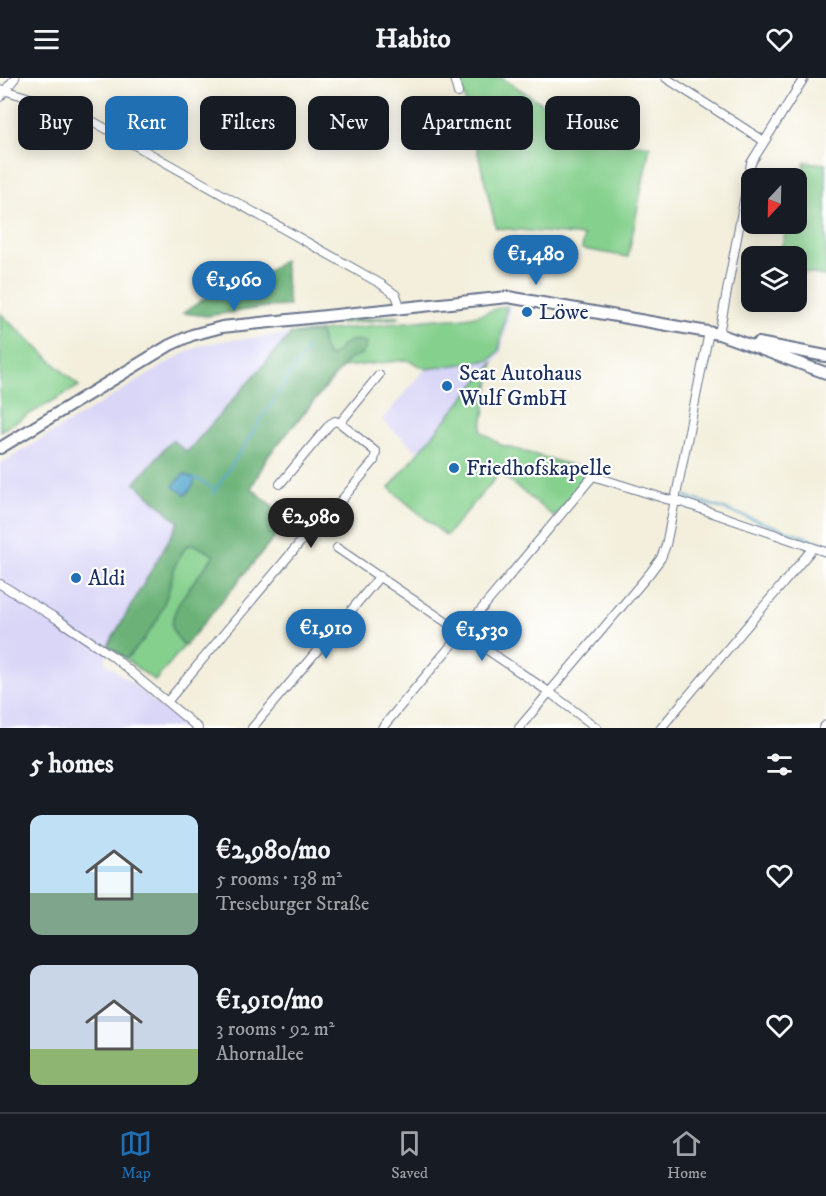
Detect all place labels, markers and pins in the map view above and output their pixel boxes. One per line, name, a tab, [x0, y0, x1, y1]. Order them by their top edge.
pin: €1,480	[487, 235, 585, 286]
pin: €1,960	[185, 261, 283, 312]
place label: Löwe	[539, 299, 589, 326]
marker: Löwe	[520, 305, 534, 319]
place label: Seat Autohaus Wulf GmbH	[458, 360, 582, 412]
marker: Seat Autohaus Wulf GmbH	[440, 379, 454, 393]
place label: Friedhofskapelle	[466, 455, 611, 482]
marker: Friedhofskapelle	[447, 461, 461, 475]
pin: €2,980	[262, 498, 360, 549]
place label: Aldi	[88, 565, 125, 592]
marker: Aldi	[69, 571, 83, 585]
pin: €1,910	[277, 609, 375, 660]
pin: €1,530	[433, 611, 531, 662]

